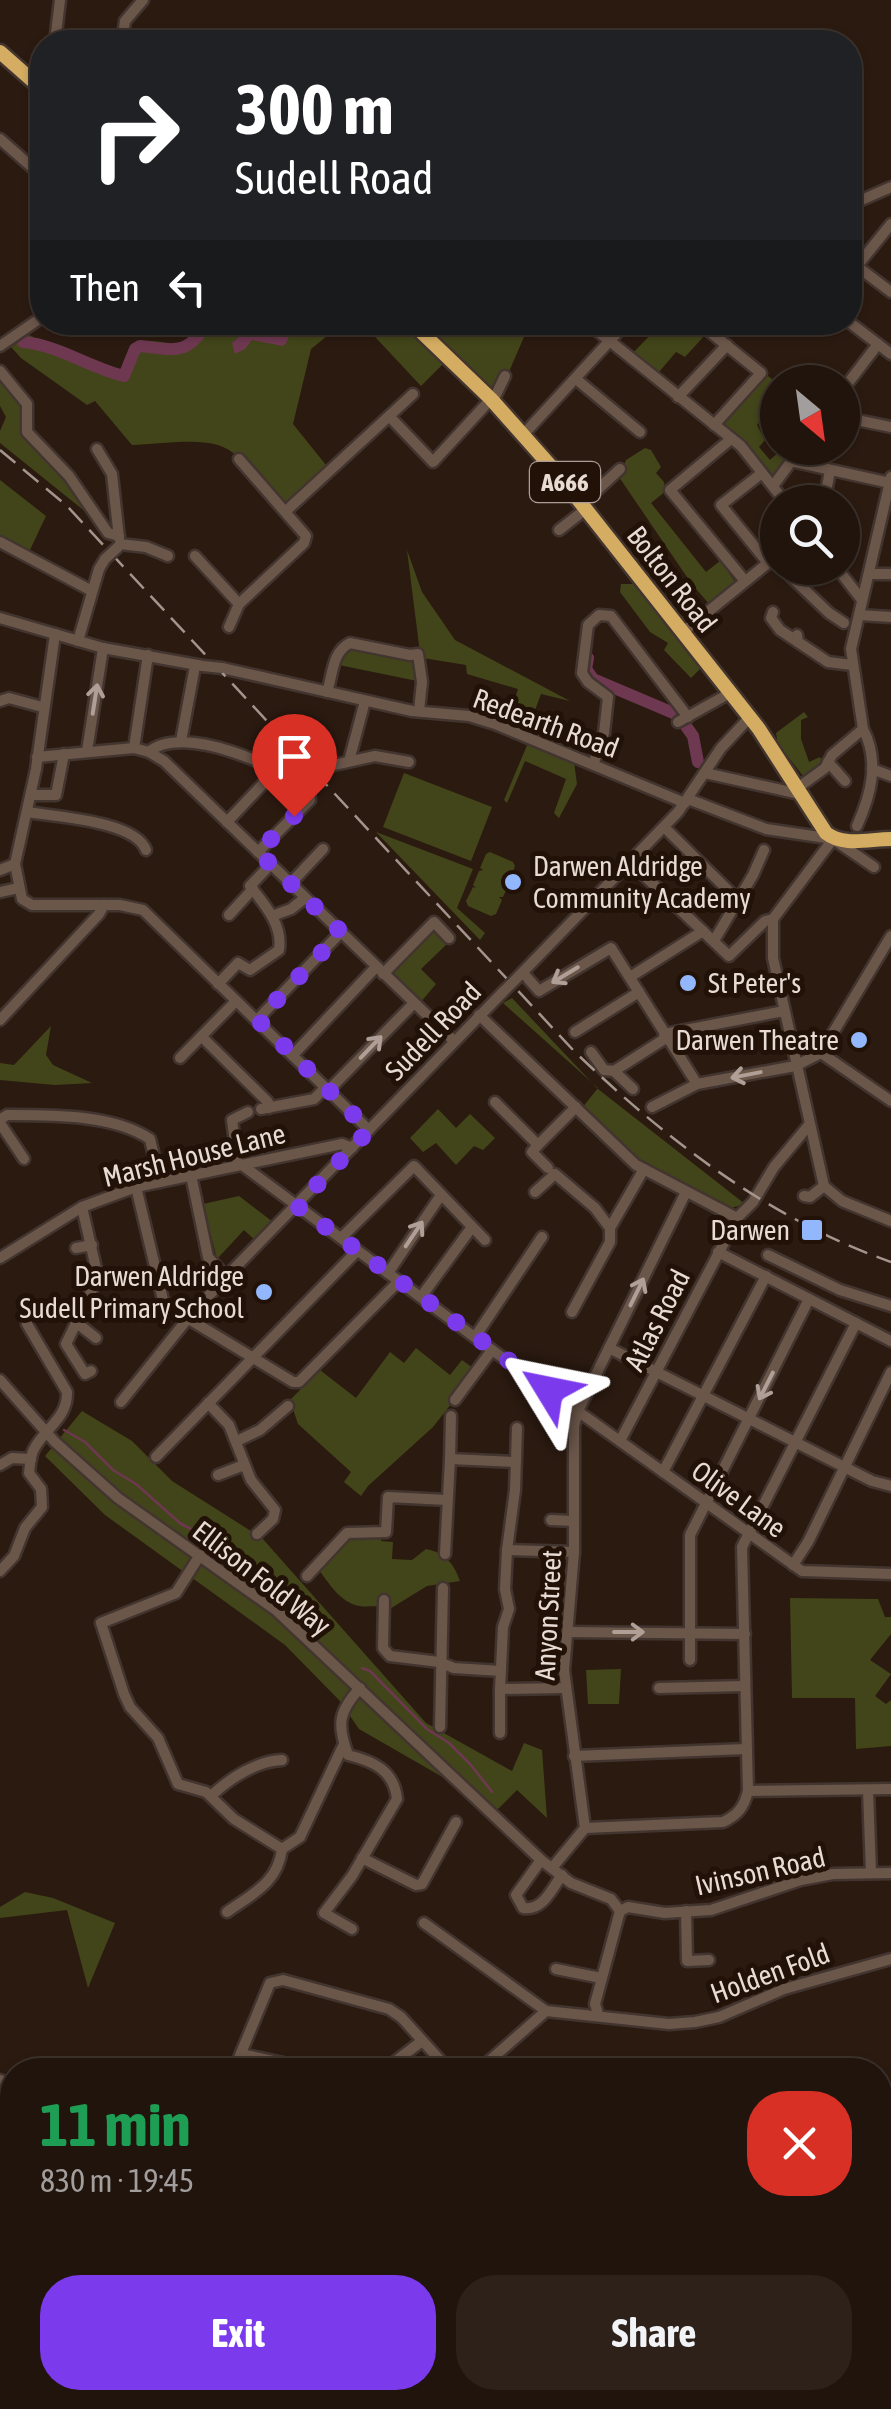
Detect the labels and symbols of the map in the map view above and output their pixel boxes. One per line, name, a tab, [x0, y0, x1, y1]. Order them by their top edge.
north arrow	[760, 365, 860, 465]
road number: A666	[530, 462, 600, 502]
street label: Bolton Road	[621, 520, 723, 638]
street label: Redearth Road	[469, 682, 623, 764]
one-way arrow	[86, 683, 105, 716]
pin	[252, 714, 337, 817]
place label: Darwen Aldridge Community Academy	[533, 850, 751, 914]
marker: Darwen Aldridge Community Academy	[502, 871, 524, 893]
one-way arrow	[551, 965, 580, 985]
place label: St Peter's	[708, 967, 801, 999]
marker: St Peter's	[677, 972, 699, 994]
street label: Sudell Road	[379, 975, 487, 1087]
place label: Darwen Theatre	[675, 1024, 839, 1056]
marker: Darwen Theatre	[848, 1029, 870, 1051]
one-way arrow	[359, 1035, 383, 1059]
one-way arrow	[731, 1066, 763, 1085]
street label: Marsh House Lane	[99, 1117, 289, 1193]
place label: Darwen	[710, 1214, 790, 1246]
marker: Darwen	[799, 1217, 825, 1243]
one-way arrow	[404, 1221, 425, 1249]
place label: Darwen Aldridge Sudell Primary School	[19, 1260, 245, 1324]
street label: Atlas Road	[618, 1264, 696, 1376]
one-way arrow	[628, 1278, 647, 1308]
marker: Darwen Aldridge Sudell Primary School	[253, 1281, 275, 1303]
position arrow	[497, 1338, 601, 1442]
one-way arrow	[756, 1371, 775, 1400]
street label: Olive Lane	[686, 1454, 792, 1544]
street label: Ellison Fold Way	[187, 1514, 337, 1642]
street label: Anyon Street	[529, 1549, 567, 1681]
one-way arrow	[612, 1622, 644, 1642]
street label: Ivinson Road	[692, 1840, 828, 1902]
street label: Holden Fold	[706, 1937, 834, 2009]

